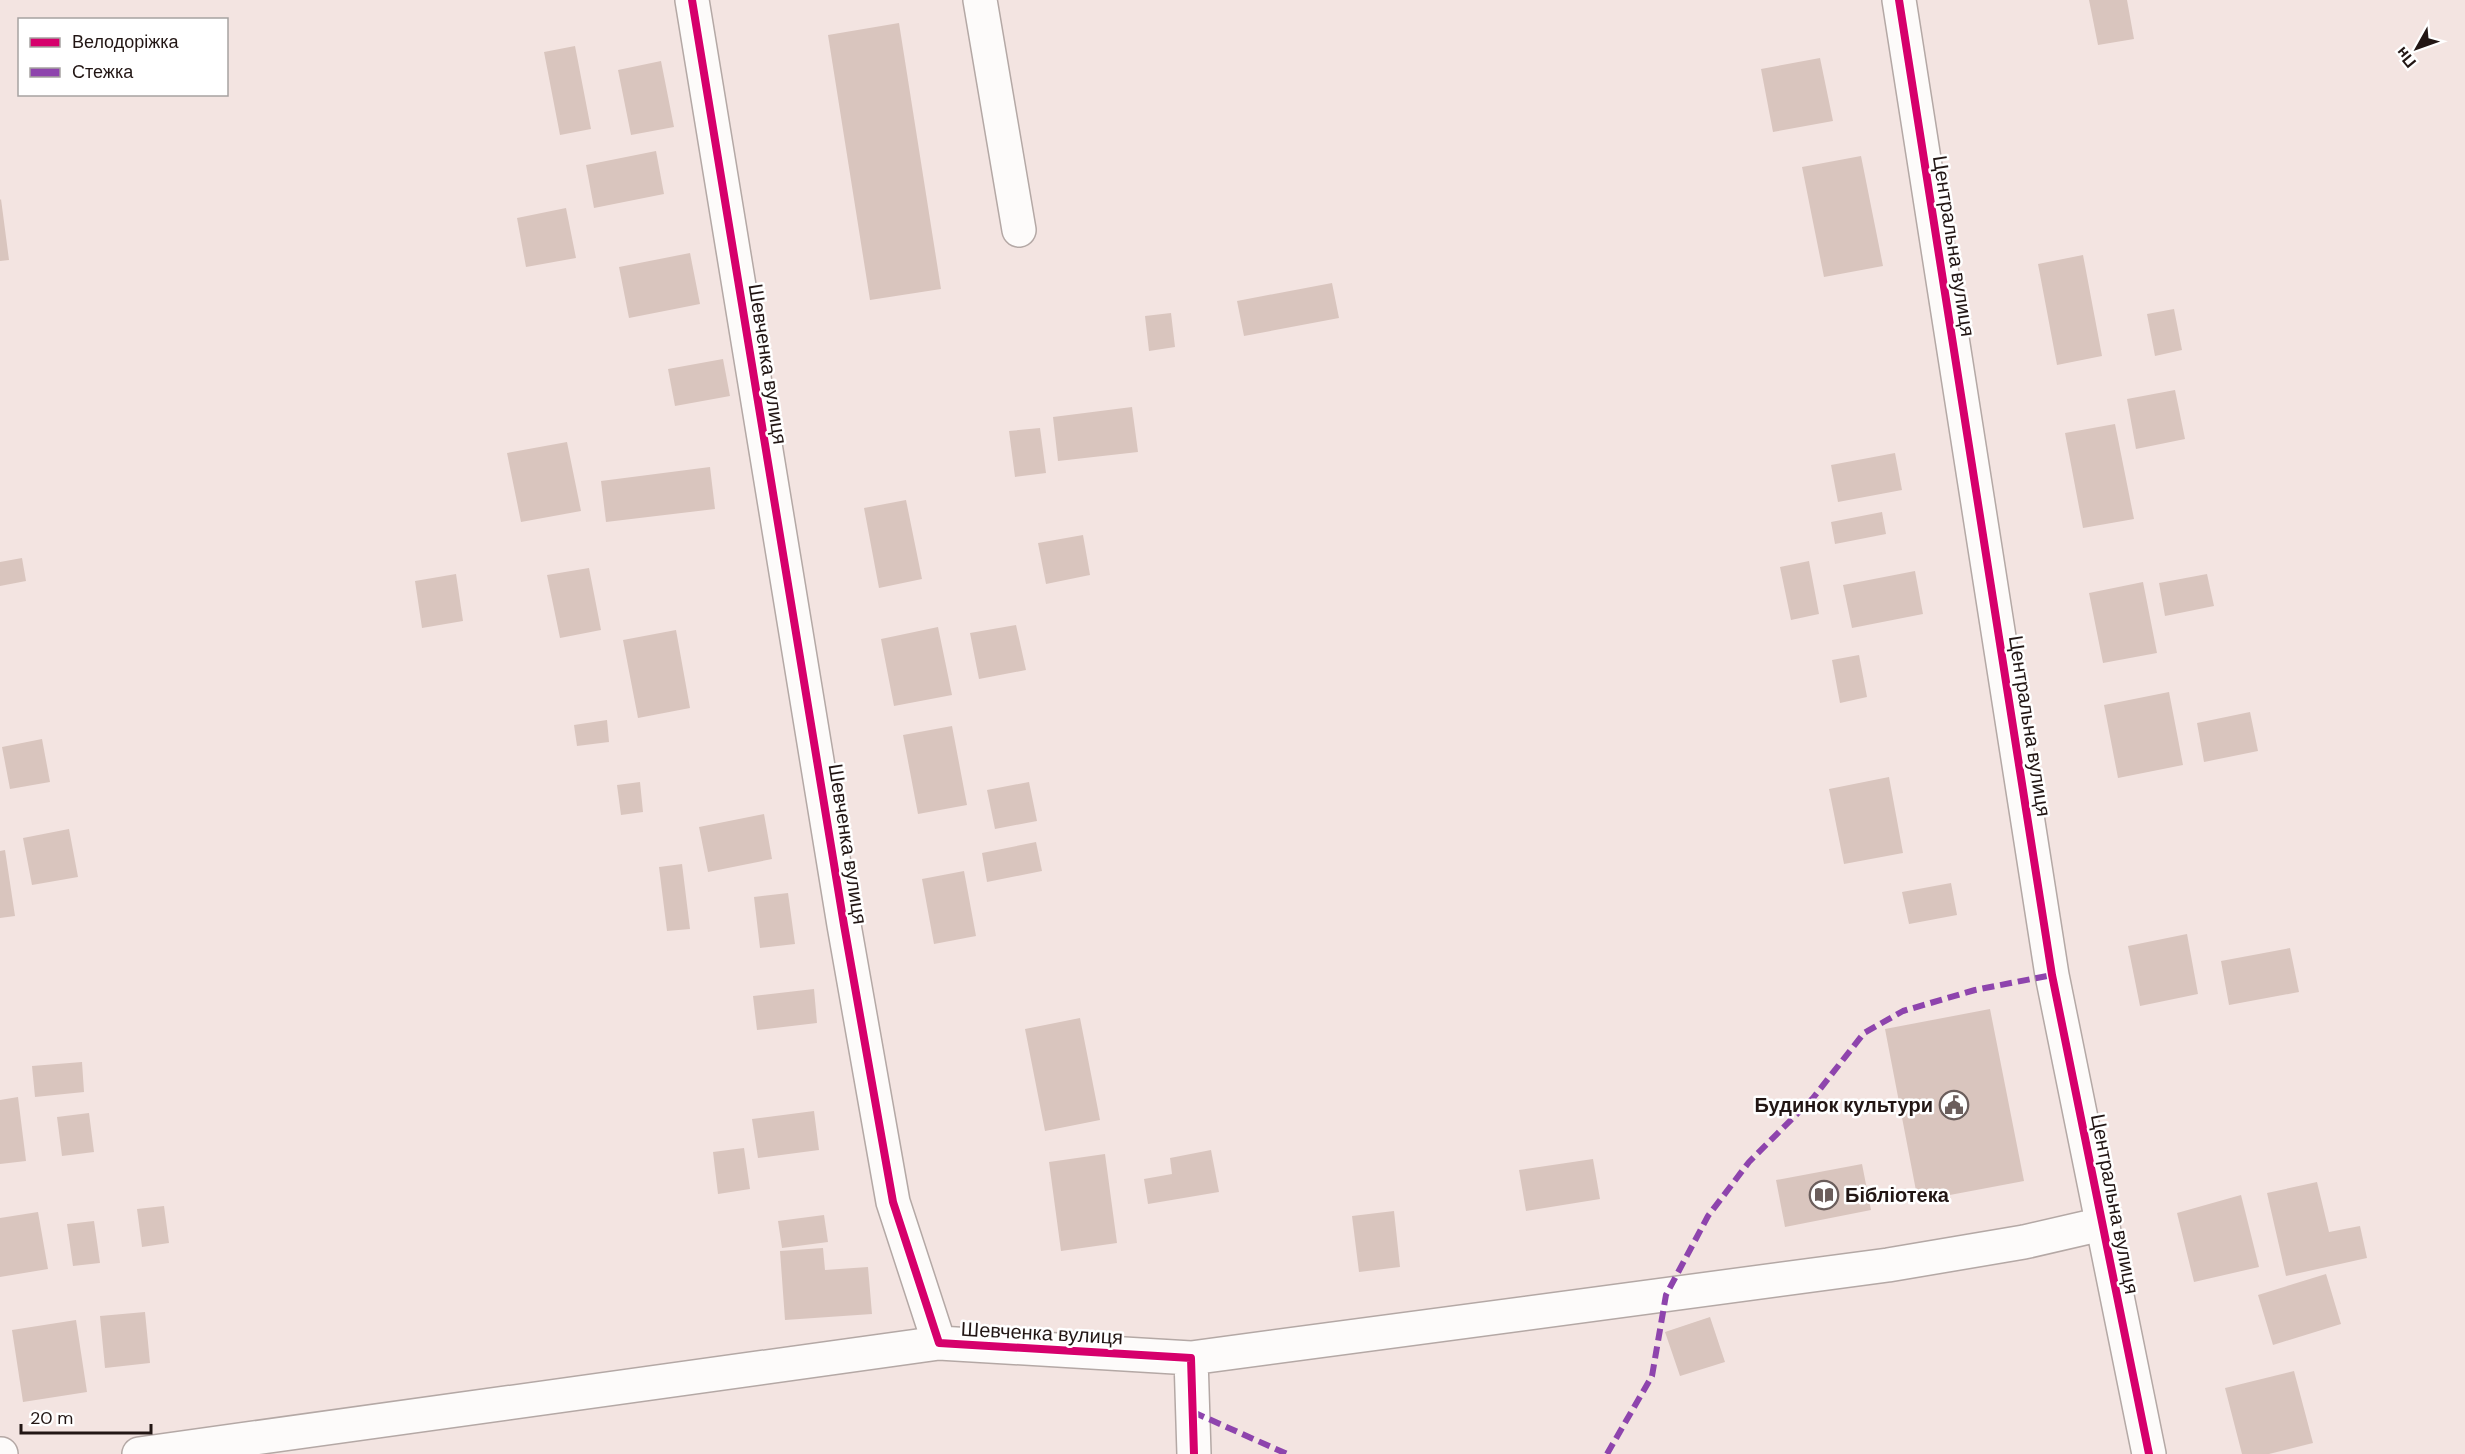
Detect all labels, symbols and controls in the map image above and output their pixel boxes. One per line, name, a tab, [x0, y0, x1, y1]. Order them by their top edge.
legend	[18, 18, 228, 96]
north arrow	[2387, 18, 2447, 78]
text: Велодоріжка	[72, 30, 180, 54]
text: Пн	[2391, 42, 2421, 72]
text: Стежка	[72, 60, 134, 84]
street label: Центральна вулиця	[1927, 154, 1981, 338]
street label: Шевченка вулиця	[742, 282, 794, 446]
street label: Центральна вулиця	[2003, 634, 2057, 818]
street label: Шевченка вулиця	[822, 762, 874, 926]
public building icon: Будинок культури	[1938, 1089, 1970, 1121]
place label: Будинок культури	[1754, 1092, 1933, 1118]
street label: Центральна вулиця	[2085, 1112, 2145, 1296]
library icon: Бібліотека	[1808, 1179, 1840, 1211]
place label: Бібліотека	[1845, 1182, 1950, 1208]
street label: Шевченка вулиця	[960, 1316, 1124, 1350]
scale bar	[21, 1397, 152, 1435]
text: 20 m	[30, 1406, 73, 1430]

